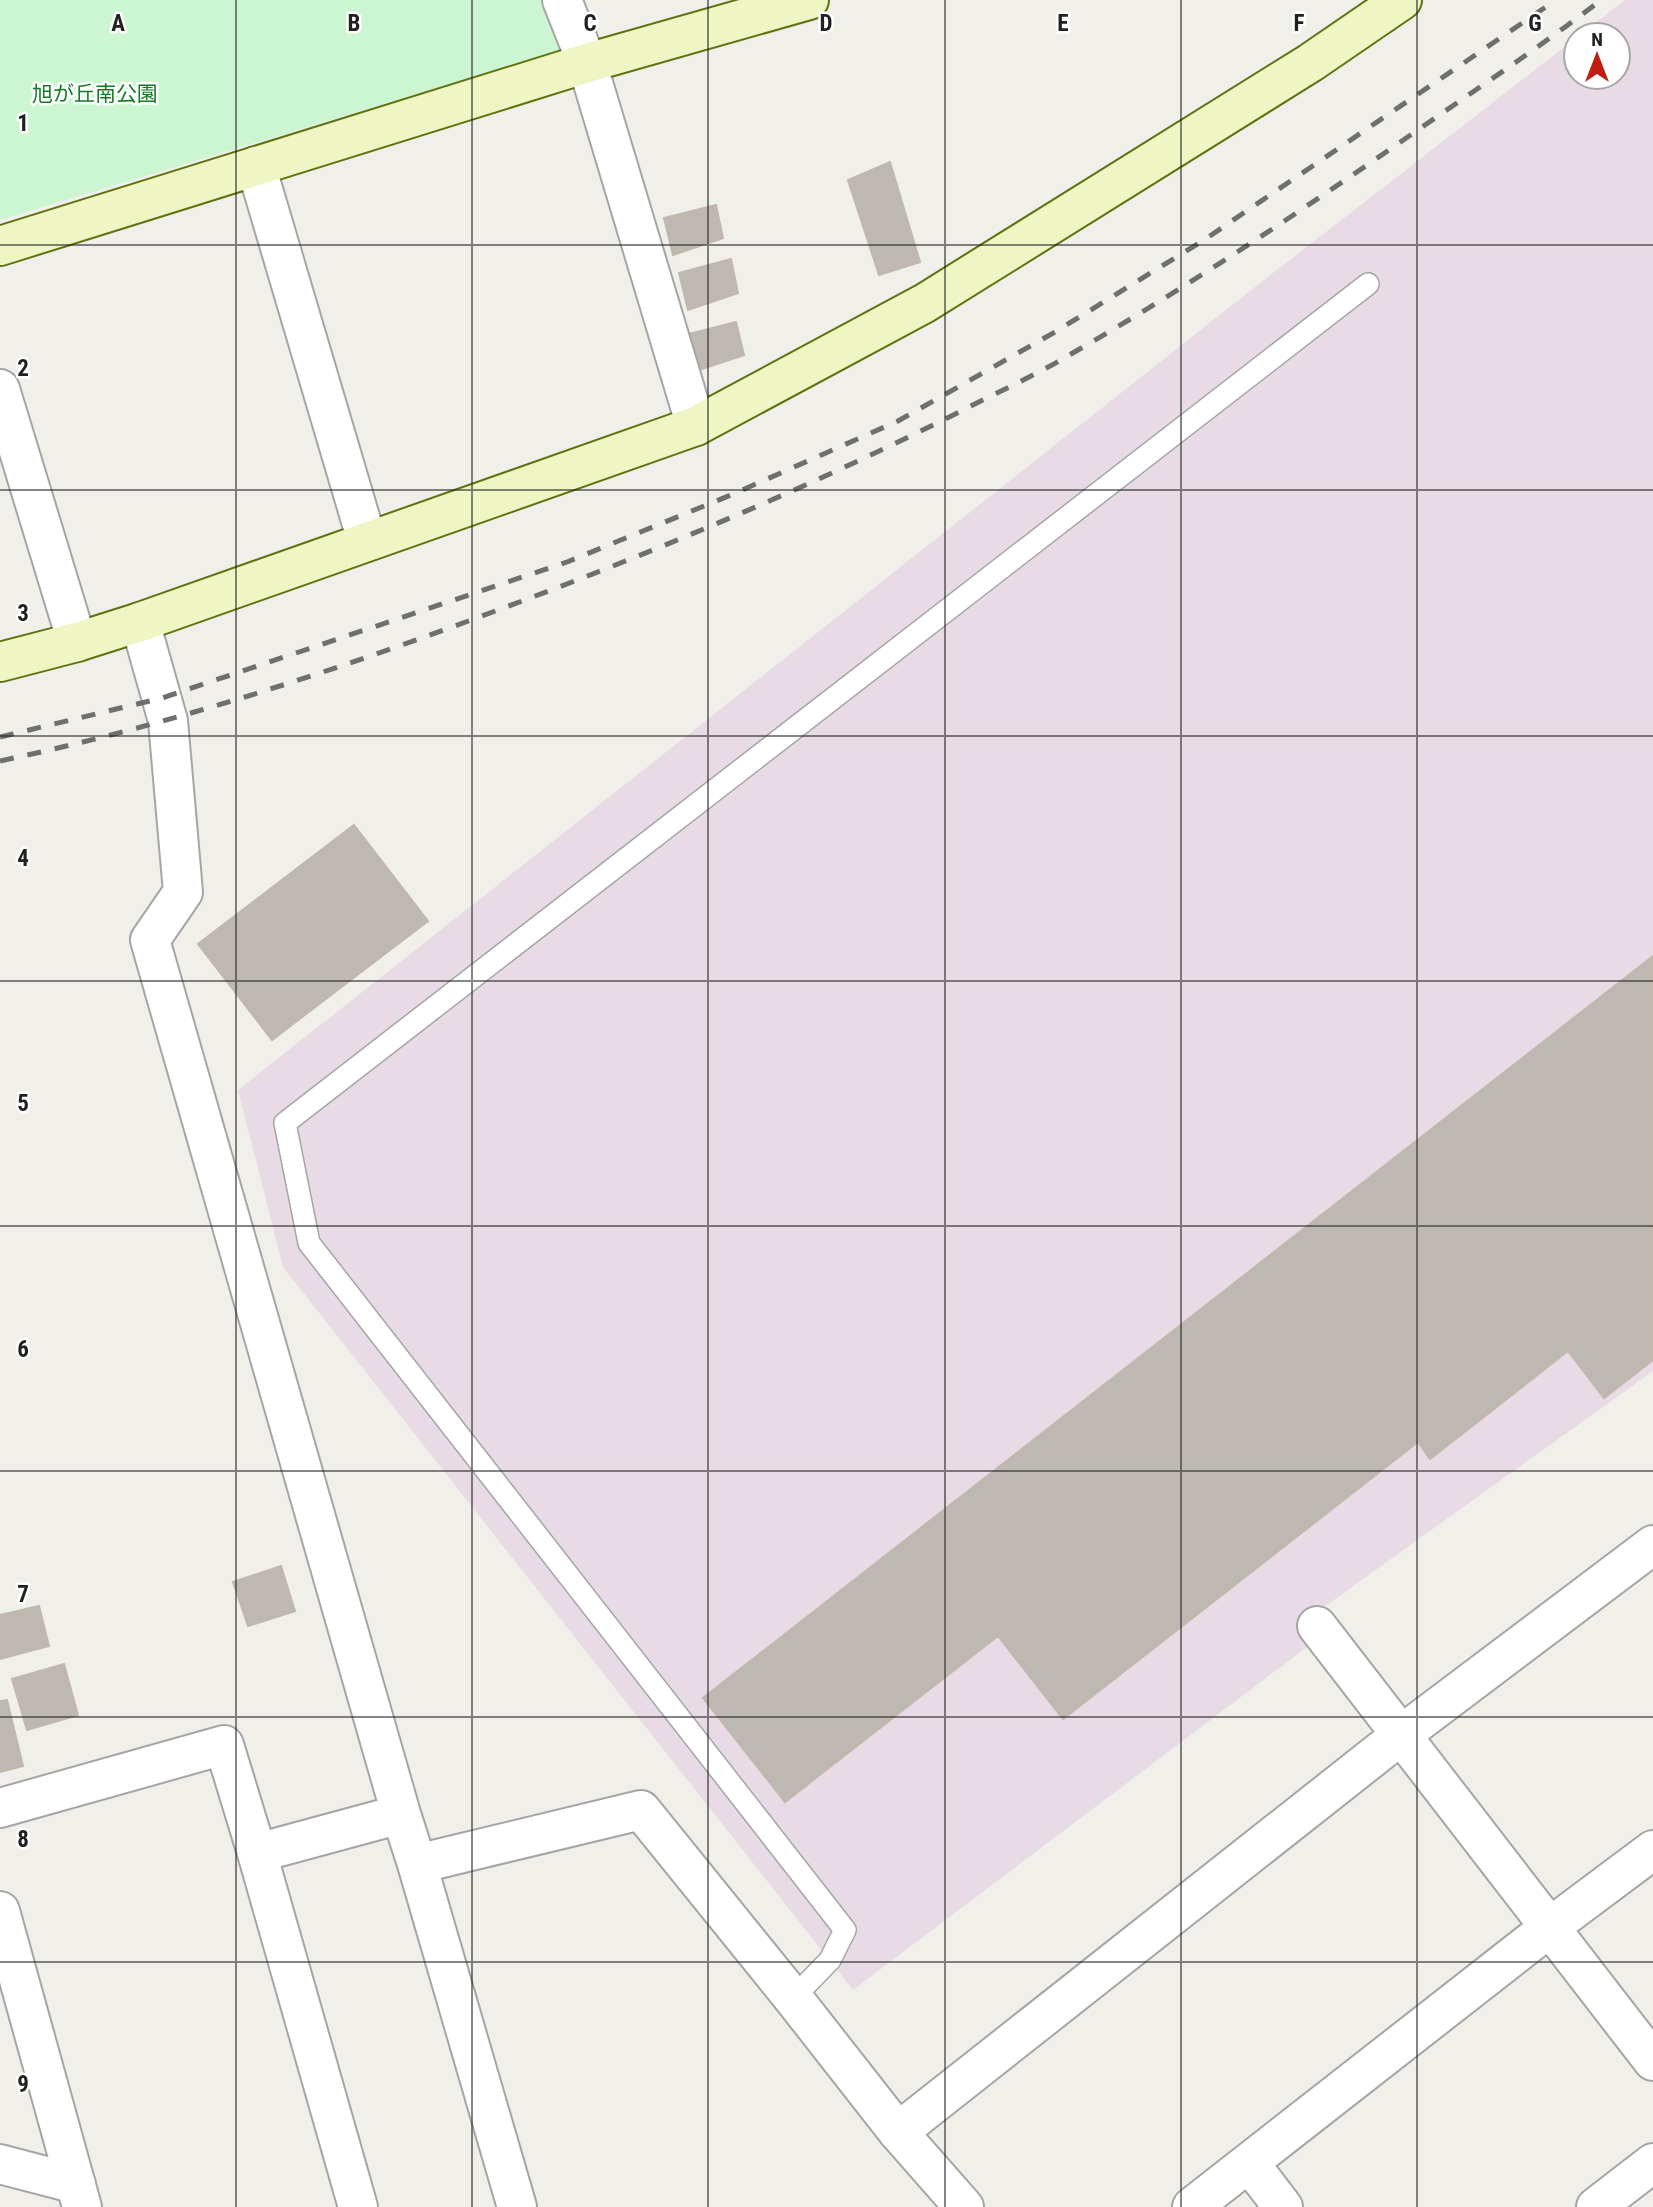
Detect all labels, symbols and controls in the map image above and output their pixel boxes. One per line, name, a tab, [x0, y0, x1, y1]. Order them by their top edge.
text: A	[111, 10, 125, 37]
text: B	[348, 10, 360, 37]
text: C	[583, 10, 597, 37]
text: D	[820, 10, 833, 37]
text: E	[1057, 10, 1069, 37]
text: F	[1294, 10, 1305, 37]
text: G	[1528, 10, 1542, 37]
north arrow	[1562, 21, 1632, 91]
text: N	[1591, 28, 1603, 51]
park label: 旭が丘南公園	[32, 82, 158, 106]
text: 1	[17, 110, 29, 137]
text: 2	[17, 355, 29, 382]
text: 3	[17, 600, 29, 627]
text: 4	[17, 845, 29, 872]
text: 5	[17, 1090, 29, 1117]
text: 6	[17, 1336, 29, 1363]
text: 7	[17, 1581, 29, 1608]
text: 8	[17, 1826, 29, 1853]
text: 9	[17, 2071, 29, 2098]

